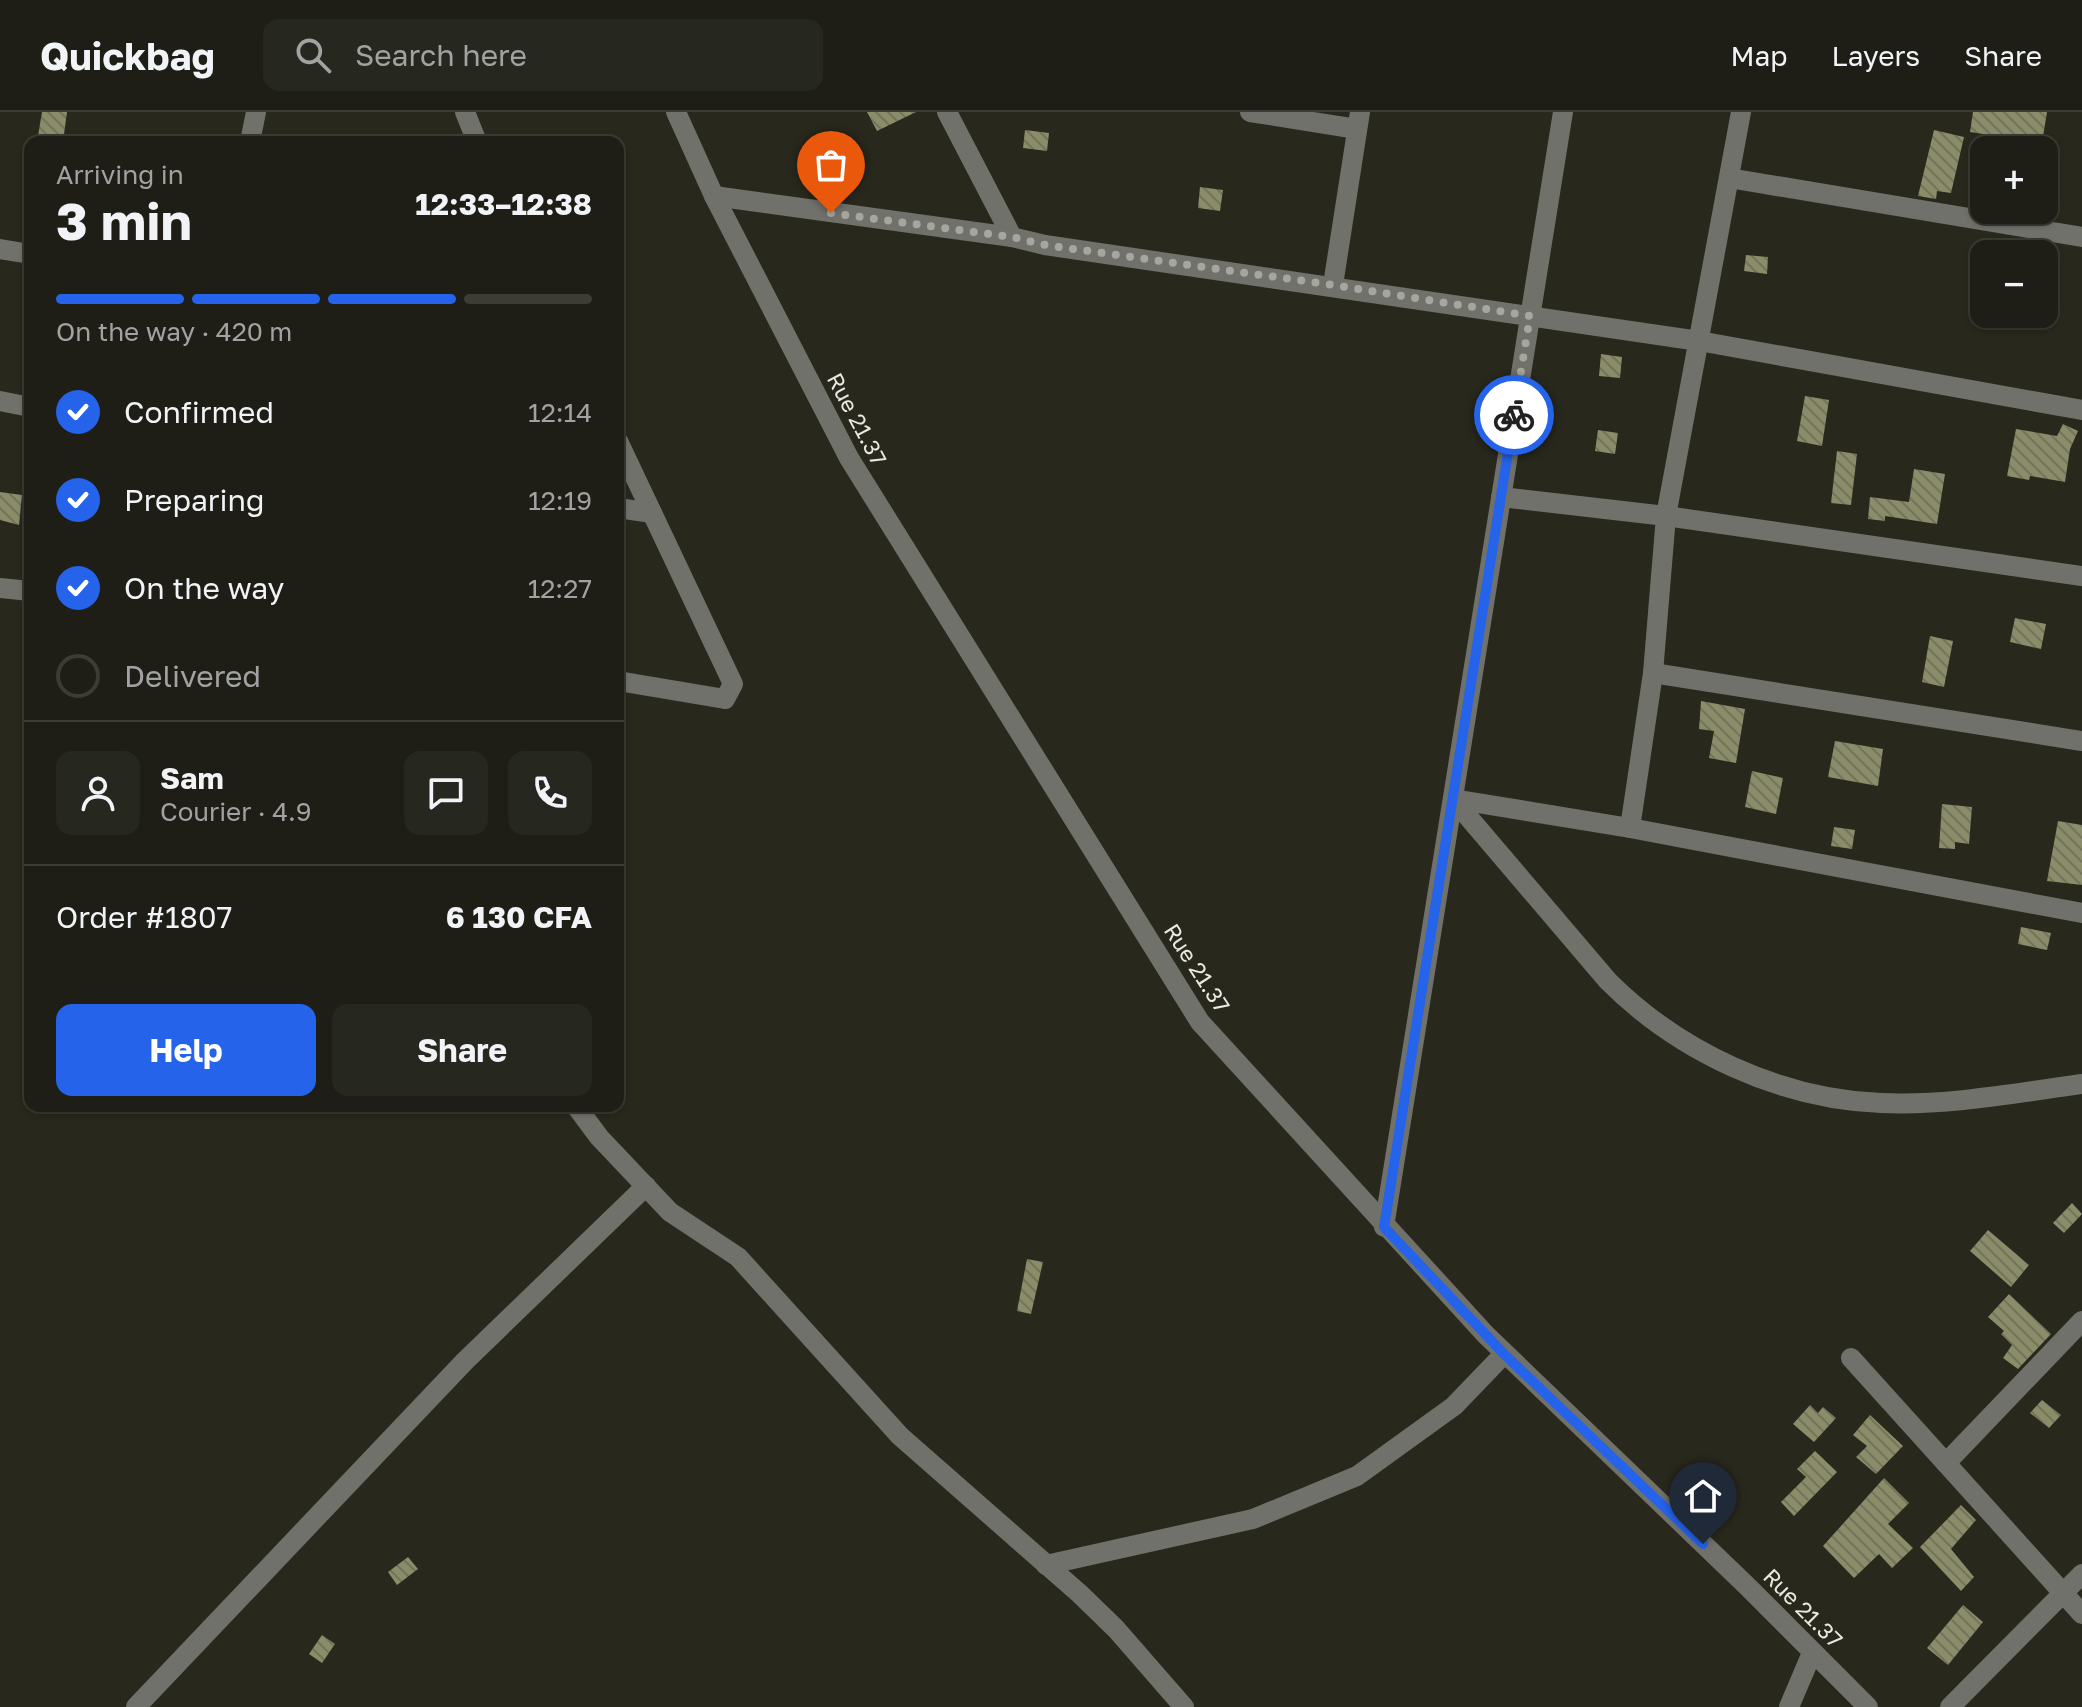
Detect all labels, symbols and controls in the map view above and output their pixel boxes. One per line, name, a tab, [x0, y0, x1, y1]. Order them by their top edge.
search box	[263, 19, 823, 91]
text: Quickbag	[40, 33, 215, 78]
icon: search	[291, 33, 335, 77]
text: Search here	[355, 37, 527, 73]
text: Map	[1730, 39, 1788, 72]
text: Layers	[1832, 39, 1920, 72]
text: Share	[1964, 39, 2042, 72]
pin	[797, 131, 865, 213]
map controls	[1970, 136, 2058, 328]
button: +	[1970, 136, 2058, 224]
icon: bag	[809, 143, 853, 187]
text: Arriving in	[56, 159, 184, 190]
text: 12:33–12:38	[415, 186, 592, 222]
text: 3 min	[56, 189, 192, 251]
button: −	[1970, 240, 2058, 328]
text: On the way · 420 m	[56, 316, 292, 347]
street label: Rue 21.37	[822, 368, 893, 470]
courier	[1474, 375, 1554, 455]
icon: check	[56, 390, 100, 434]
icon: bike	[1492, 393, 1536, 437]
text: Confirmed	[124, 394, 274, 430]
text: 12:14	[528, 397, 592, 428]
icon: check	[56, 478, 100, 522]
text: Preparing	[124, 482, 265, 518]
text: 12:19	[528, 485, 592, 516]
icon: check	[56, 566, 100, 610]
text: On the way	[124, 570, 284, 606]
text: 12:27	[528, 573, 592, 604]
text: Delivered	[124, 658, 261, 694]
button: person	[56, 751, 140, 835]
button: chat	[404, 751, 488, 835]
button: phone	[508, 751, 592, 835]
text: Sam	[160, 760, 224, 796]
text: Courier · 4.9	[160, 796, 312, 827]
text: Order #1807	[56, 899, 232, 935]
text: 6 130 CFA	[446, 899, 592, 935]
street label: Rue 21.37	[1159, 918, 1236, 1017]
button: Help	[56, 1004, 316, 1096]
button: Share	[332, 1004, 592, 1096]
pin	[1669, 1462, 1737, 1544]
icon: home	[1681, 1474, 1725, 1518]
street label: Rue 21.37	[1758, 1563, 1848, 1653]

